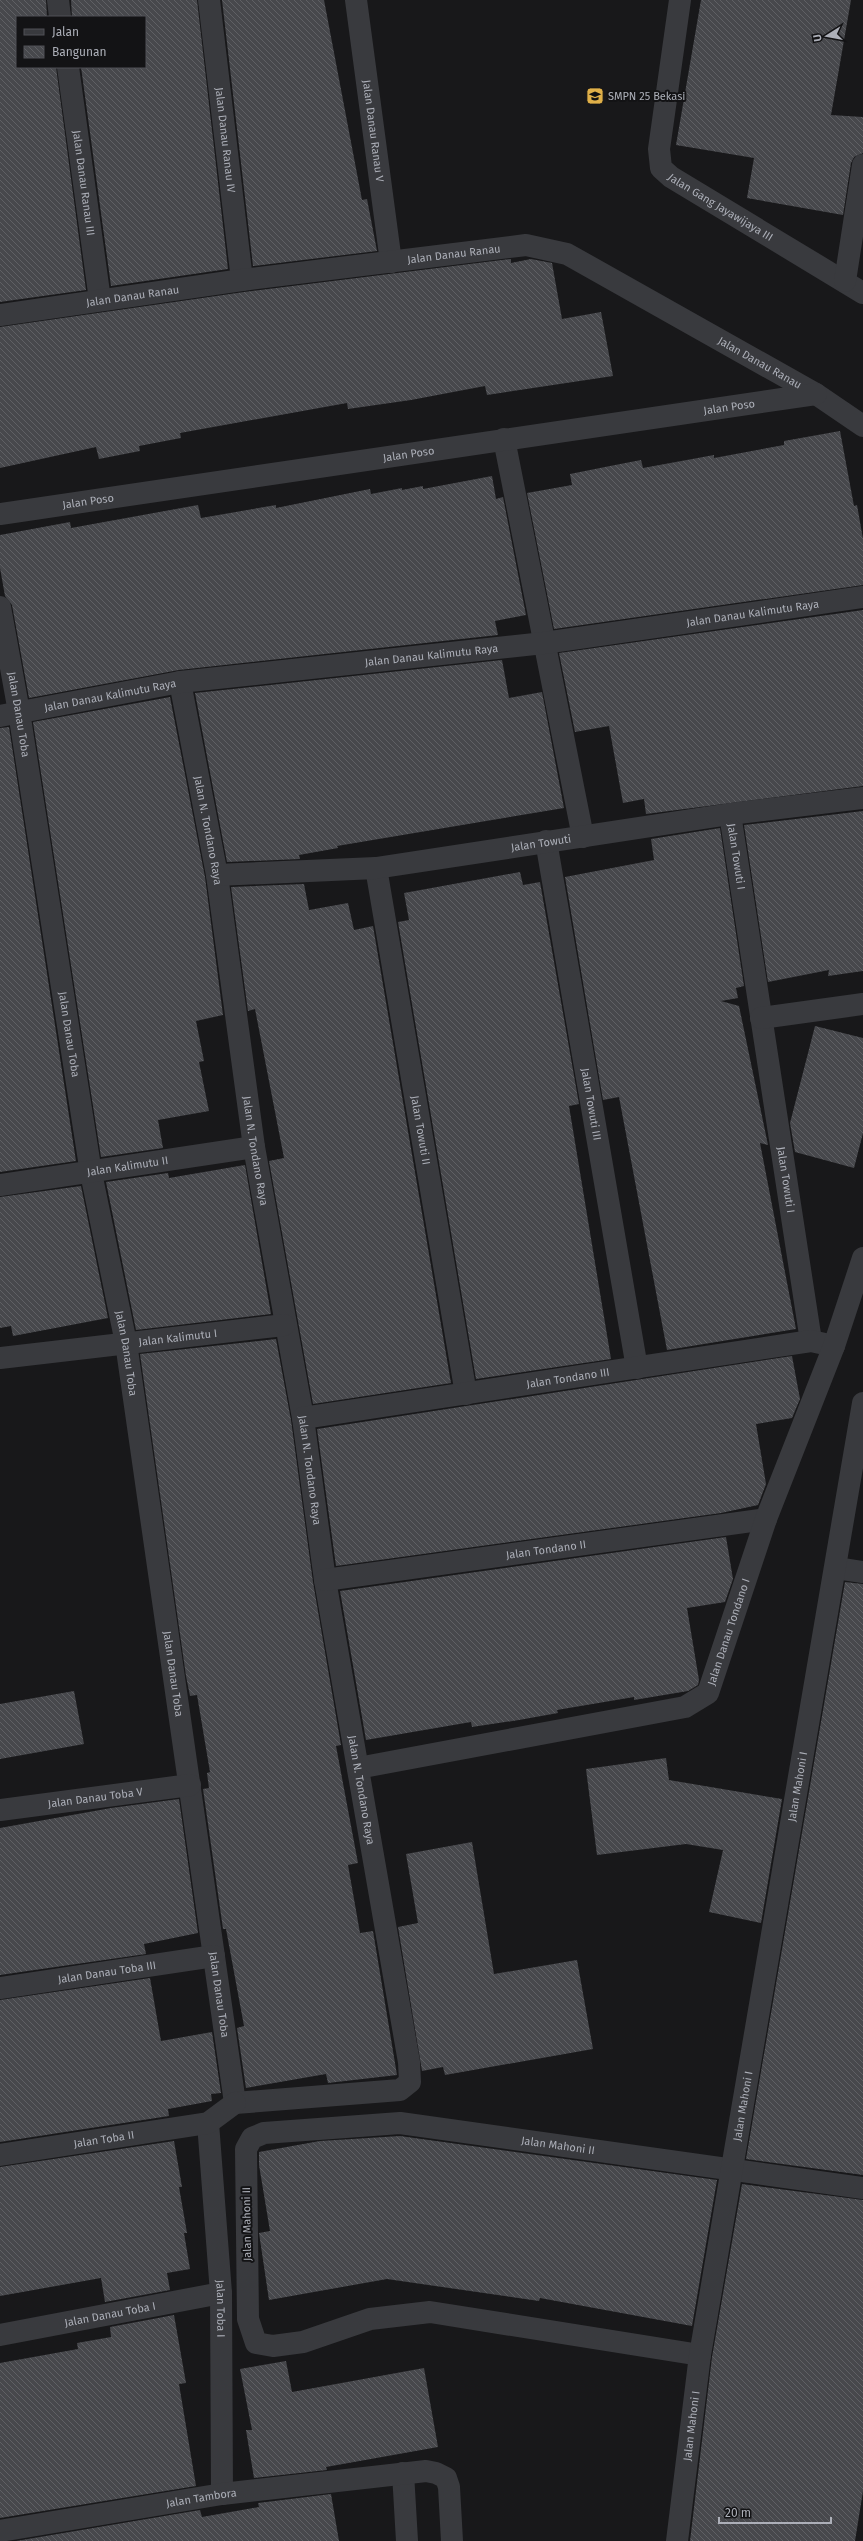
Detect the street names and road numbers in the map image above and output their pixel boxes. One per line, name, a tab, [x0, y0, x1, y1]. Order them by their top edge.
street label: Jalan Danau Ranau V	[360, 79, 387, 184]
street label: Jalan Danau Ranau IV	[213, 87, 238, 194]
street label: Jalan Danau Ranau III	[70, 129, 98, 237]
street label: Jalan Gang Jayawijaya III	[665, 171, 775, 244]
street label: Jalan Danau Ranau	[406, 242, 501, 266]
street label: Jalan Danau Ranau	[85, 283, 180, 309]
street label: Jalan Danau Ranau	[716, 334, 804, 391]
street label: Jalan Poso	[703, 397, 756, 417]
street label: Jalan Poso	[382, 444, 435, 464]
street label: Jalan Poso	[61, 491, 115, 511]
street label: Jalan Danau Kalimutu Raya	[685, 597, 820, 629]
street label: Jalan Danau Kalimutu Raya	[364, 641, 499, 669]
street label: Jalan Danau Toba	[5, 671, 32, 758]
street label: Jalan Danau Kalimutu Raya	[43, 676, 177, 714]
street label: Jalan N. Tondano Raya	[192, 775, 225, 886]
street label: Jalan Towuti I	[725, 822, 748, 891]
street label: Jalan Towuti	[510, 832, 572, 854]
street label: Jalan Danau Toba	[56, 991, 82, 1078]
street label: Jalan Towuti III	[579, 1067, 604, 1141]
street label: Jalan N. Tondano Raya	[241, 1095, 271, 1207]
street label: Jalan Towuti II	[409, 1095, 433, 1166]
street label: Jalan Towuti I	[775, 1146, 798, 1214]
street label: Jalan Kalimutu II	[86, 1153, 169, 1178]
street label: Jalan Danau Toba	[113, 1309, 140, 1397]
street label: Jalan Kalimutu I	[138, 1326, 218, 1348]
street label: Jalan Tondano III	[526, 1365, 610, 1391]
street label: Jalan N. Tondano Raya	[296, 1414, 324, 1526]
street label: Jalan Tondano II	[505, 1537, 587, 1561]
street label: Jalan Danau Tondano I	[704, 1577, 752, 1687]
street label: Jalan Danau Toba	[161, 1630, 186, 1717]
street label: Jalan N. Tondano Raya	[346, 1734, 378, 1846]
street label: Jalan Mahoni I	[785, 1751, 810, 1823]
street label: Jalan Danau Toba V	[47, 1785, 144, 1810]
street label: Jalan Danau Toba	[207, 1951, 232, 2038]
street label: Jalan Danau Toba III	[57, 1958, 157, 1986]
street label: Jalan Mahoni I	[730, 2070, 755, 2142]
street label: Jalan Toba II	[73, 2128, 135, 2150]
street label: Jalan Mahoni II	[520, 2134, 596, 2157]
street label: Jalan Mahoni II	[240, 2187, 254, 2261]
street label: Jalan Toba I	[213, 2279, 228, 2337]
street label: Jalan Danau Toba I	[63, 2299, 157, 2329]
street label: Jalan Mahoni I	[680, 2390, 702, 2462]
street label: Jalan Tambora	[165, 2486, 237, 2510]

